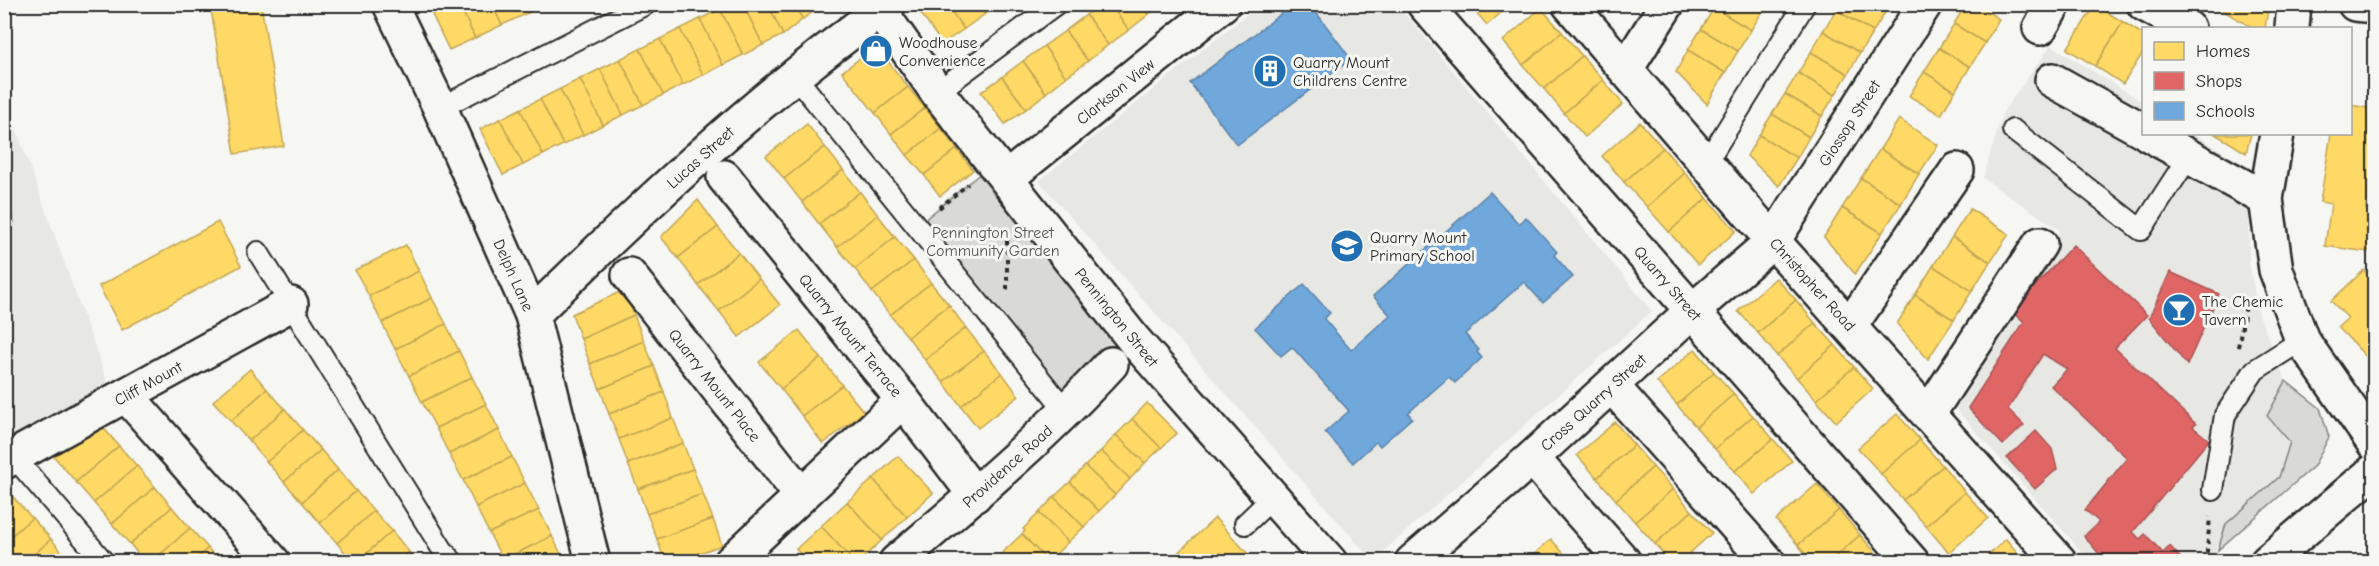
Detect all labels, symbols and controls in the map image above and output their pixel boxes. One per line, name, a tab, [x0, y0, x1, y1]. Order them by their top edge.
legend	[2142, 27, 2352, 135]
shop icon: Woodhouse Convenience	[858, 33, 894, 69]
place label: Woodhouse Convenience	[899, 34, 986, 70]
text: Homes	[2196, 41, 2250, 62]
building icon: Quarry Mount Childrens Centre	[1252, 53, 1288, 89]
place label: Quarry Mount Childrens Centre	[1293, 54, 1407, 90]
street label: Clarkson View	[1073, 55, 1158, 129]
text: Shops	[2196, 71, 2242, 92]
street label: Glossop Street	[1815, 77, 1885, 170]
text: Schools	[2196, 101, 2255, 122]
street label: Lucas Street	[663, 123, 738, 193]
park label: Pennington Street Community Garden	[926, 224, 1060, 260]
school or university icon: Quarry Mount Primary School	[1329, 228, 1365, 264]
place label: Quarry Mount Primary School	[1370, 229, 1475, 265]
street label: Christopher Road	[1766, 234, 1859, 335]
street label: Delph Lane	[489, 237, 537, 314]
street label: Quarry Street	[1630, 243, 1705, 325]
street label: Pennington Street	[1071, 265, 1162, 371]
street label: Quarry Mount Terrace	[795, 270, 905, 401]
bar icon: The Chemic Tavern	[2161, 292, 2197, 328]
place label: The Chemic Tavern	[2202, 293, 2284, 329]
street label: Quarry Mount Place	[665, 326, 764, 446]
street label: Cross Quarry Street	[1537, 350, 1651, 455]
street label: Cliff Mount	[111, 358, 186, 410]
street label: Providence Road	[959, 422, 1056, 512]

